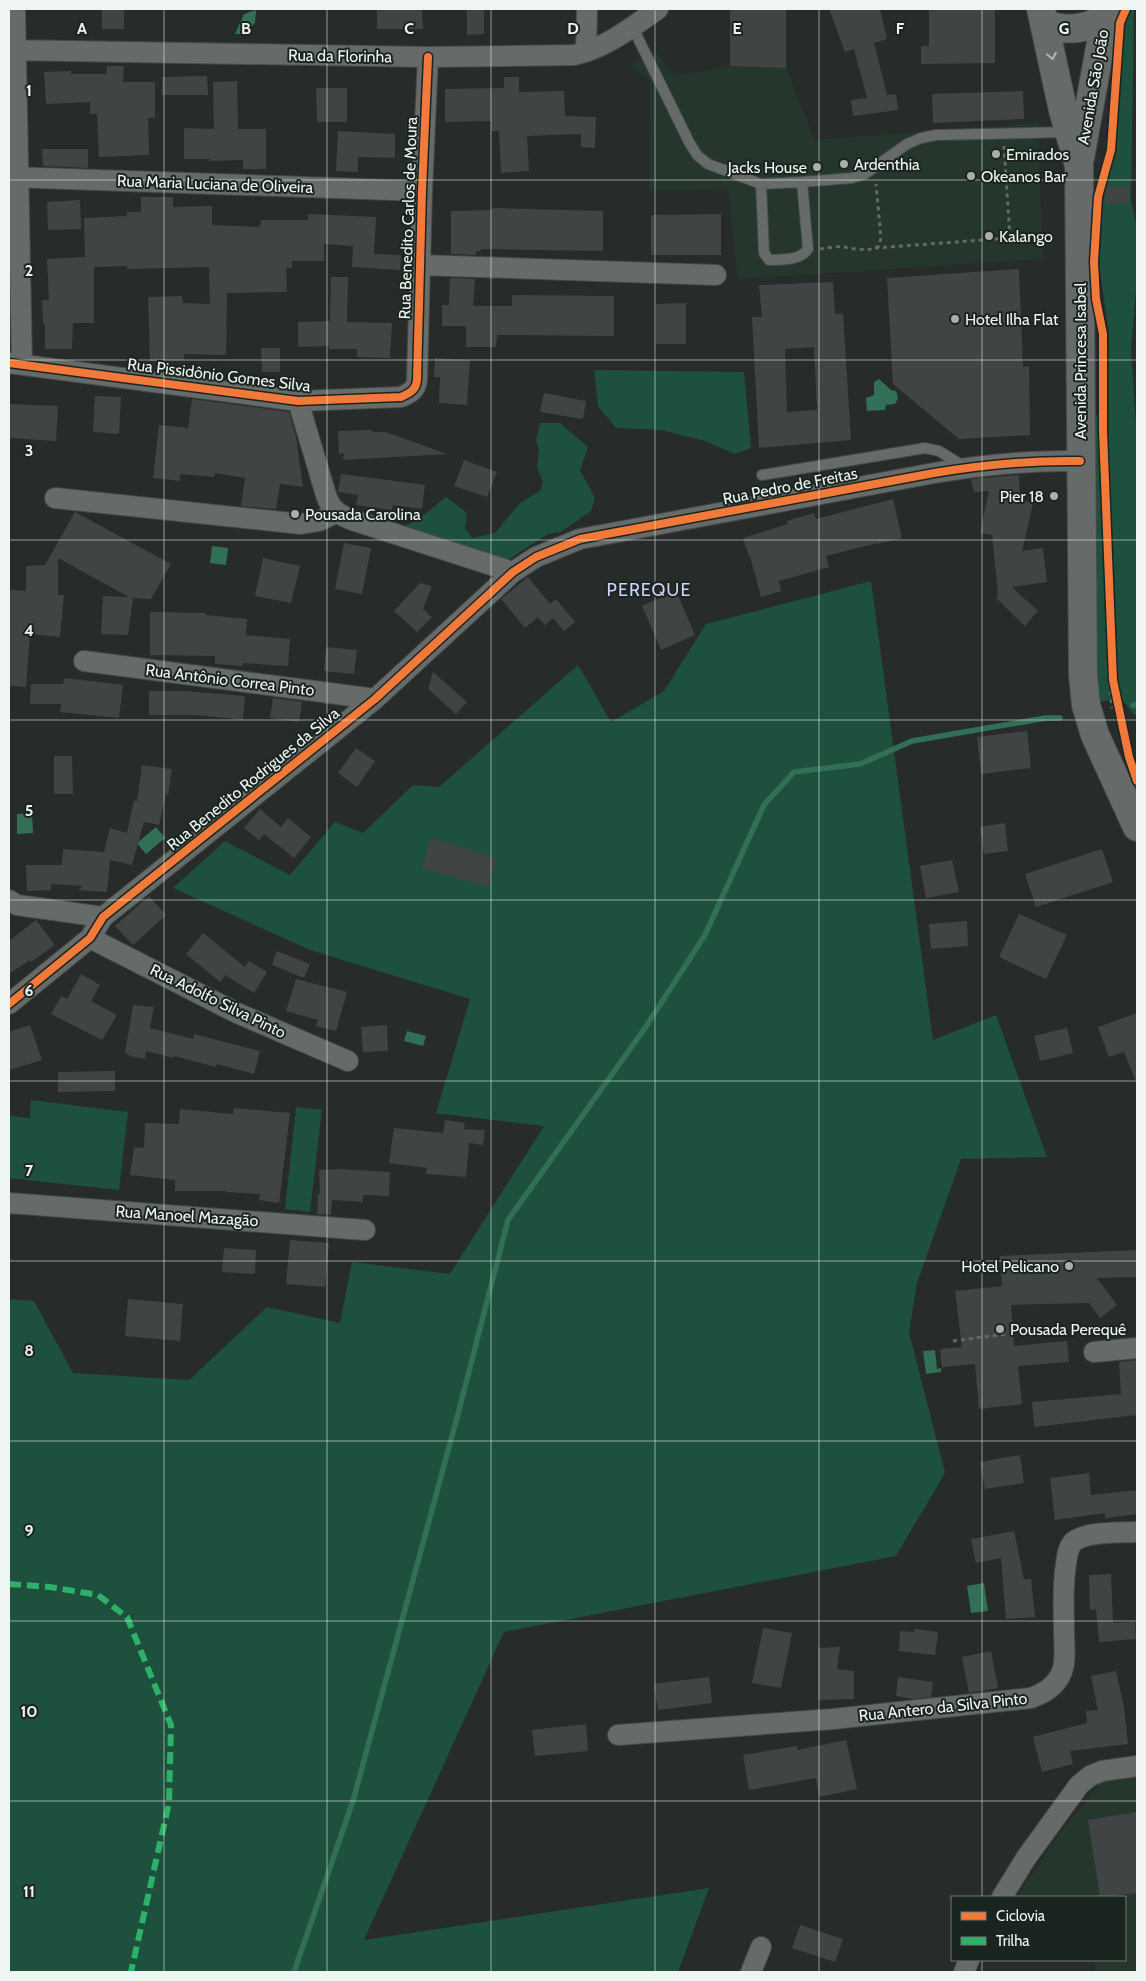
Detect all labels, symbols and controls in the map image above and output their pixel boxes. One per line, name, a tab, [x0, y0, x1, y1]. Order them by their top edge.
text: A	[77, 19, 87, 38]
text: B	[241, 19, 251, 38]
text: C	[404, 19, 414, 38]
text: D	[567, 19, 579, 38]
text: E	[732, 19, 742, 38]
text: F	[896, 19, 905, 38]
text: G	[1059, 19, 1069, 38]
street label: Avenida São João	[1074, 28, 1112, 146]
street label: Rua da Florinha	[288, 46, 392, 66]
one-way arrow	[1046, 52, 1056, 61]
text: 1	[26, 81, 32, 100]
street label: Rua Benedito Carlos de Moura	[395, 116, 421, 320]
place label: Emirados	[1006, 145, 1069, 164]
marker: Emirados	[990, 148, 1002, 160]
place label: Ardenthia	[854, 155, 920, 174]
place label: Jacks House	[727, 158, 807, 177]
marker: Ardenthia	[838, 158, 850, 170]
marker: Jacks House	[811, 161, 823, 173]
place label: Okeanos Bar	[981, 167, 1067, 186]
marker: Okeanos Bar	[965, 170, 977, 182]
street label: Rua Maria Luciana de Oliveira	[117, 171, 314, 197]
place label: Kalango	[999, 227, 1053, 246]
marker: Kalango	[983, 230, 995, 242]
text: 2	[25, 261, 33, 280]
street label: Avenida Princesa Isabel	[1071, 283, 1090, 439]
place label: Hotel Ilha Flat	[965, 310, 1059, 329]
marker: Hotel Ilha Flat	[949, 313, 961, 325]
street label: Rua Pissidônio Gomes Silva	[126, 354, 312, 396]
text: 3	[25, 441, 33, 460]
street label: Rua Pedro de Freitas	[721, 464, 859, 508]
place label: Pier 18	[1000, 487, 1044, 506]
marker: Pier 18	[1048, 490, 1060, 502]
place label: Pousada Carolina	[305, 505, 421, 524]
marker: Pousada Carolina	[289, 508, 301, 520]
district label: PEREQUE	[607, 579, 691, 601]
text: 4	[24, 621, 34, 640]
street label: Rua Antônio Correa Pinto	[145, 660, 316, 700]
street label: Rua Benedito Rodrigues da Silva	[163, 703, 343, 854]
text: 5	[25, 801, 33, 820]
street label: Rua Adolfo Silva Pinto	[147, 960, 289, 1042]
text: 6	[25, 981, 34, 1000]
text: 7	[25, 1161, 34, 1180]
street label: Rua Manoel Mazagão	[115, 1202, 259, 1230]
place label: Hotel Pelicano	[961, 1257, 1059, 1276]
marker: Hotel Pelicano	[1063, 1260, 1075, 1272]
place label: Pousada Perequê	[1010, 1320, 1126, 1339]
marker: Pousada Perequê	[994, 1323, 1006, 1335]
text: 8	[24, 1341, 34, 1360]
text: 9	[25, 1521, 34, 1540]
street label: Rua Antero da Silva Pinto	[858, 1689, 1028, 1725]
text: 10	[20, 1702, 38, 1721]
text: 11	[23, 1882, 35, 1901]
legend	[951, 1896, 1126, 1961]
text: Ciclovia	[996, 1907, 1046, 1925]
text: Trilha	[996, 1932, 1030, 1950]

